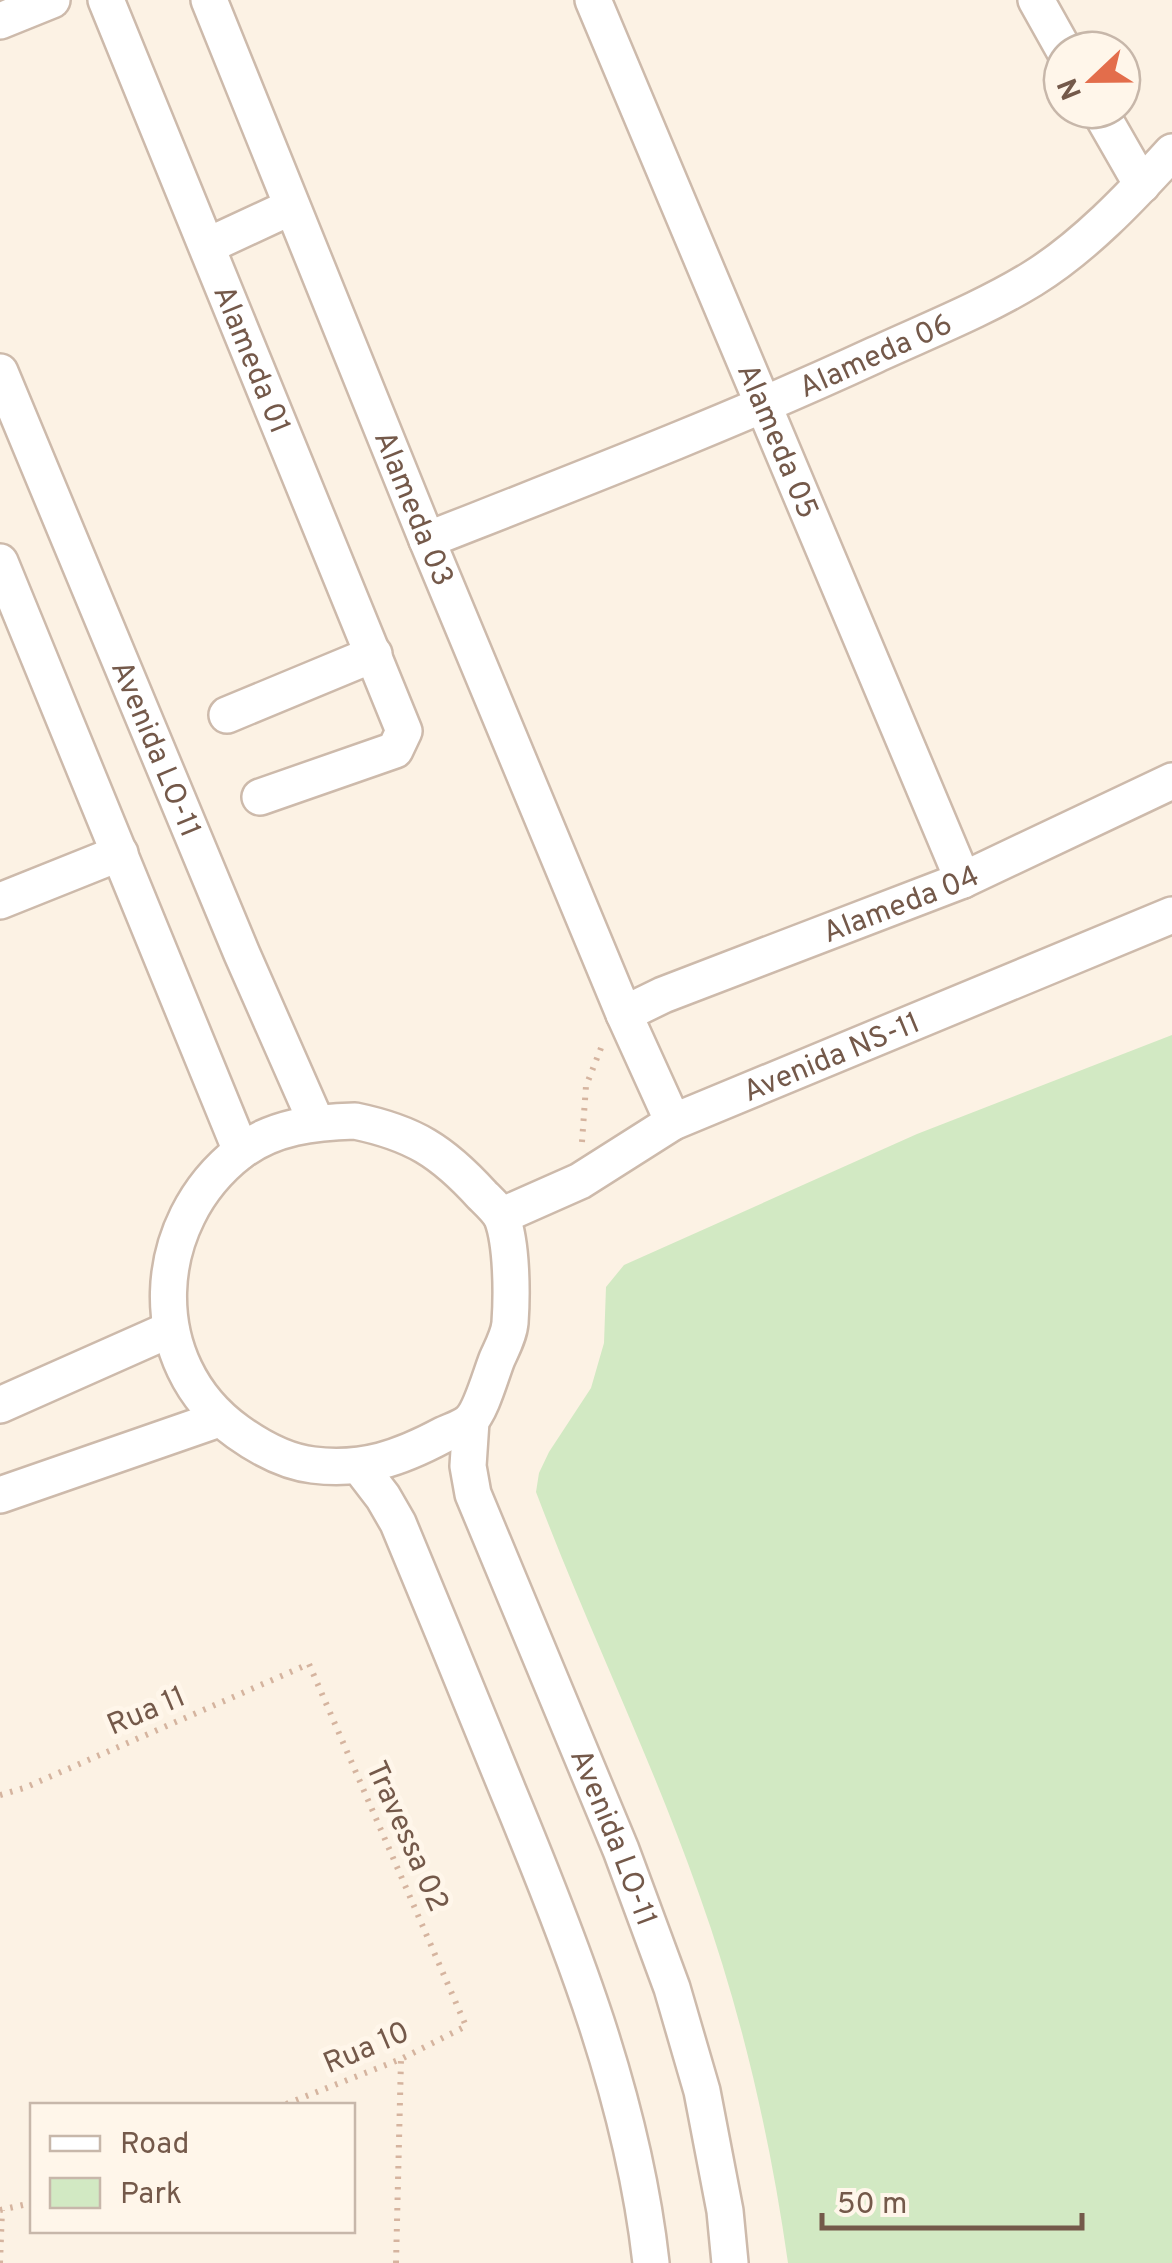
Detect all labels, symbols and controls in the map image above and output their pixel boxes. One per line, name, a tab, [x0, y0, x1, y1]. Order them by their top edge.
north arrow	[1042, 30, 1142, 130]
text: N	[1051, 72, 1092, 104]
street label: Alameda 01	[203, 280, 297, 440]
street label: Alameda 06	[794, 307, 959, 408]
street label: Alameda 05	[727, 359, 825, 525]
street label: Alameda 03	[364, 426, 460, 592]
street label: Avenida LO-11	[101, 656, 207, 844]
street label: Alameda 04	[818, 859, 986, 953]
street label: Avenida NS-11	[738, 1005, 926, 1112]
street label: Rua 11	[102, 1679, 192, 1745]
street label: Avenida LO-11	[560, 1744, 664, 1932]
street label: Travessa 02	[356, 1756, 455, 1918]
street label: Rua 10	[318, 2015, 416, 2084]
legend	[30, 2103, 355, 2233]
text: Road	[120, 2127, 189, 2164]
scale bar	[822, 2168, 1082, 2230]
text: Park	[120, 2177, 182, 2214]
text: 50 m	[837, 2187, 907, 2224]

